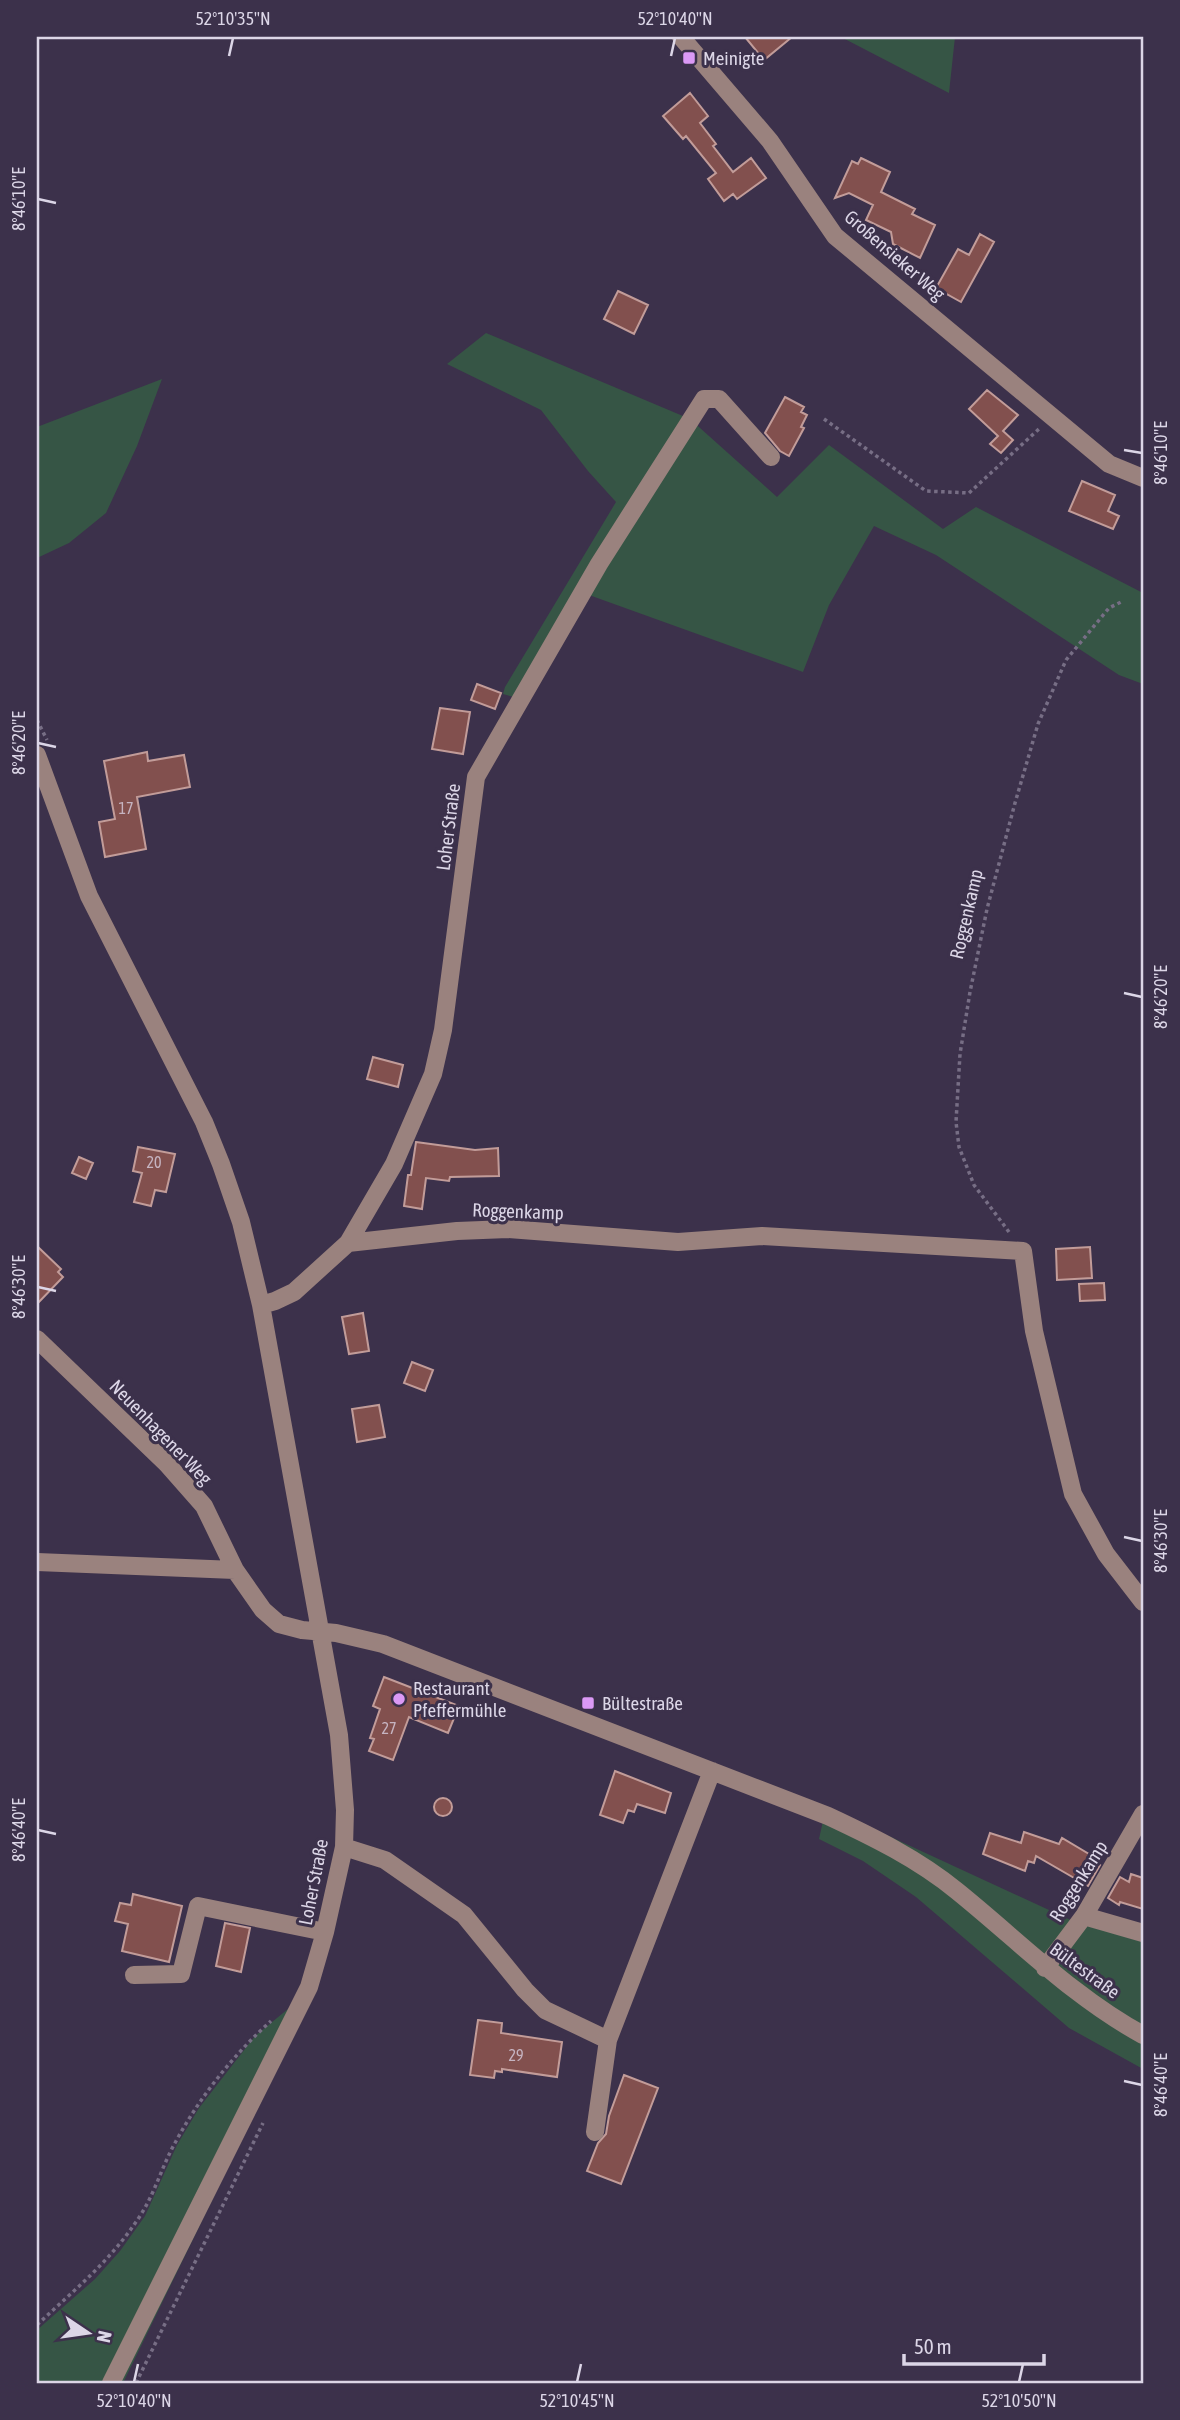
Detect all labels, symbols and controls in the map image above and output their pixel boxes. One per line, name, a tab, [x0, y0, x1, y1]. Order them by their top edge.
text: 52°10'35"N	[195, 8, 271, 29]
text: 52°10'40"N	[637, 8, 713, 29]
place label: Meinigte	[703, 47, 764, 69]
marker: Meinigte	[681, 50, 697, 66]
text: 8°46'10"E	[8, 167, 29, 231]
street label: Großensieker Weg	[840, 205, 950, 305]
text: 8°46'10"E	[1150, 421, 1171, 485]
text: 8°46'20"E	[8, 711, 29, 775]
street label: Loher Straße	[432, 782, 464, 872]
house number: 17	[118, 799, 134, 817]
street label: Roggenkamp	[945, 867, 987, 961]
text: 8°46'20"E	[1150, 965, 1171, 1029]
house number: 20	[146, 1153, 162, 1171]
street label: Roggenkamp	[472, 1198, 564, 1224]
text: 8°46'30"E	[8, 1255, 29, 1319]
street label: Neuenhagener Weg	[105, 1375, 217, 1490]
text: 8°46'30"E	[1150, 1509, 1171, 1573]
place label: Restaurant Pfeffermühle	[413, 1677, 506, 1721]
marker: Restaurant Pfeffermühle	[391, 1691, 407, 1707]
place label: Bültestraße	[602, 1692, 683, 1714]
marker: Bültestraße	[580, 1695, 596, 1711]
house number: 27	[381, 1719, 397, 1737]
text: 8°46'40"E	[8, 1798, 29, 1862]
street label: Roggenkamp	[1044, 1836, 1112, 1926]
street label: Loher Straße	[294, 1837, 332, 1927]
street label: Bültestraße	[1046, 1937, 1124, 2003]
house number: 29	[508, 2046, 524, 2064]
text: 8°46'40"E	[1150, 2053, 1171, 2117]
north arrow	[52, 2298, 122, 2368]
scale bar	[904, 2322, 1044, 2366]
text: N	[93, 2329, 117, 2345]
text: 50 m	[914, 2334, 952, 2358]
text: 52°10'40"N	[96, 2390, 172, 2411]
text: 52°10'45"N	[539, 2390, 615, 2411]
text: 52°10'50"N	[981, 2390, 1057, 2411]

